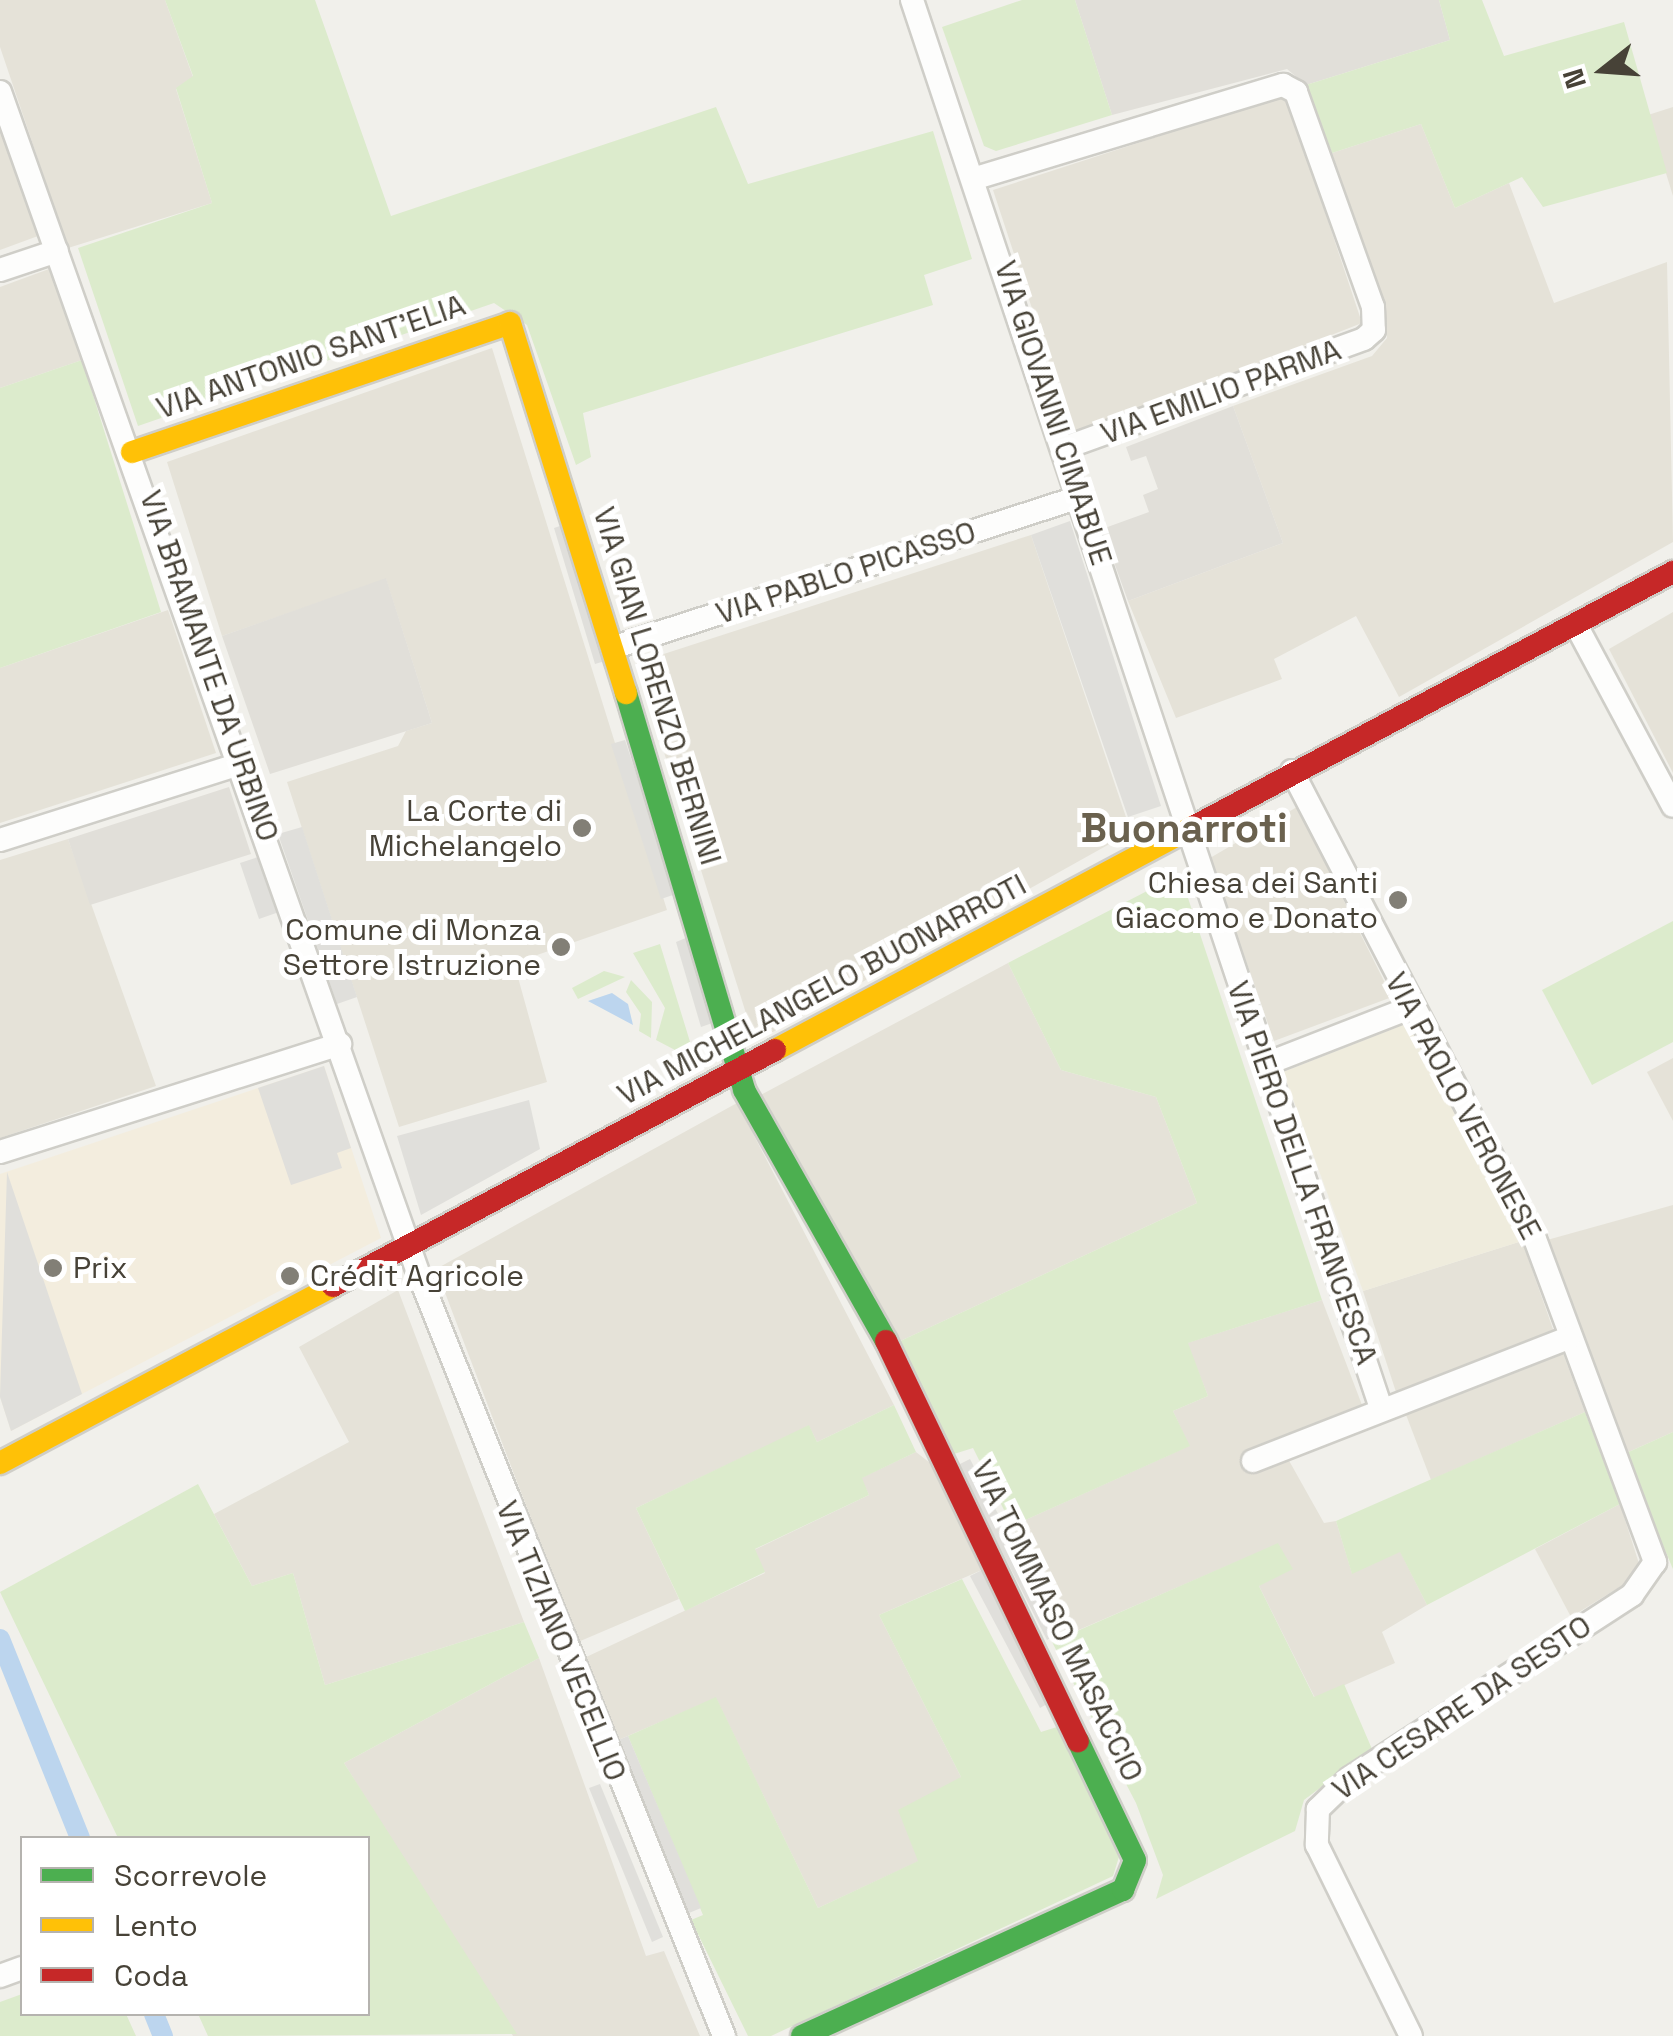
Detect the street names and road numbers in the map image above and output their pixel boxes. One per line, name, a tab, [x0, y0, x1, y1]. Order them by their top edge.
street label: VIA GIOVANNI CIMABUE	[987, 256, 1119, 570]
street label: VIA ANTONIO SANT'ELIA	[152, 287, 470, 427]
street label: VIA EMILIO PARMA	[1096, 332, 1346, 452]
street label: VIA BRAMANTE DA URBINO	[132, 485, 286, 847]
street label: VIA GIAN LORENZO BERNINI	[585, 503, 729, 869]
street label: VIA PABLO PICASSO	[711, 514, 981, 632]
street label: VIA MICHELANGELO BUONARROTI	[611, 867, 1033, 1113]
street label: VIA PAOLO VERONESE	[1377, 966, 1549, 1246]
street label: VIA PIERO DELLA FRANCESCA	[1219, 976, 1385, 1370]
street label: VIA TOMMASO MASACCIO	[963, 1454, 1151, 1788]
street label: VIA TIZIANO VECELLIO	[488, 1495, 634, 1787]
street label: VIA CESARE DA SESTO	[1325, 1608, 1599, 1808]

